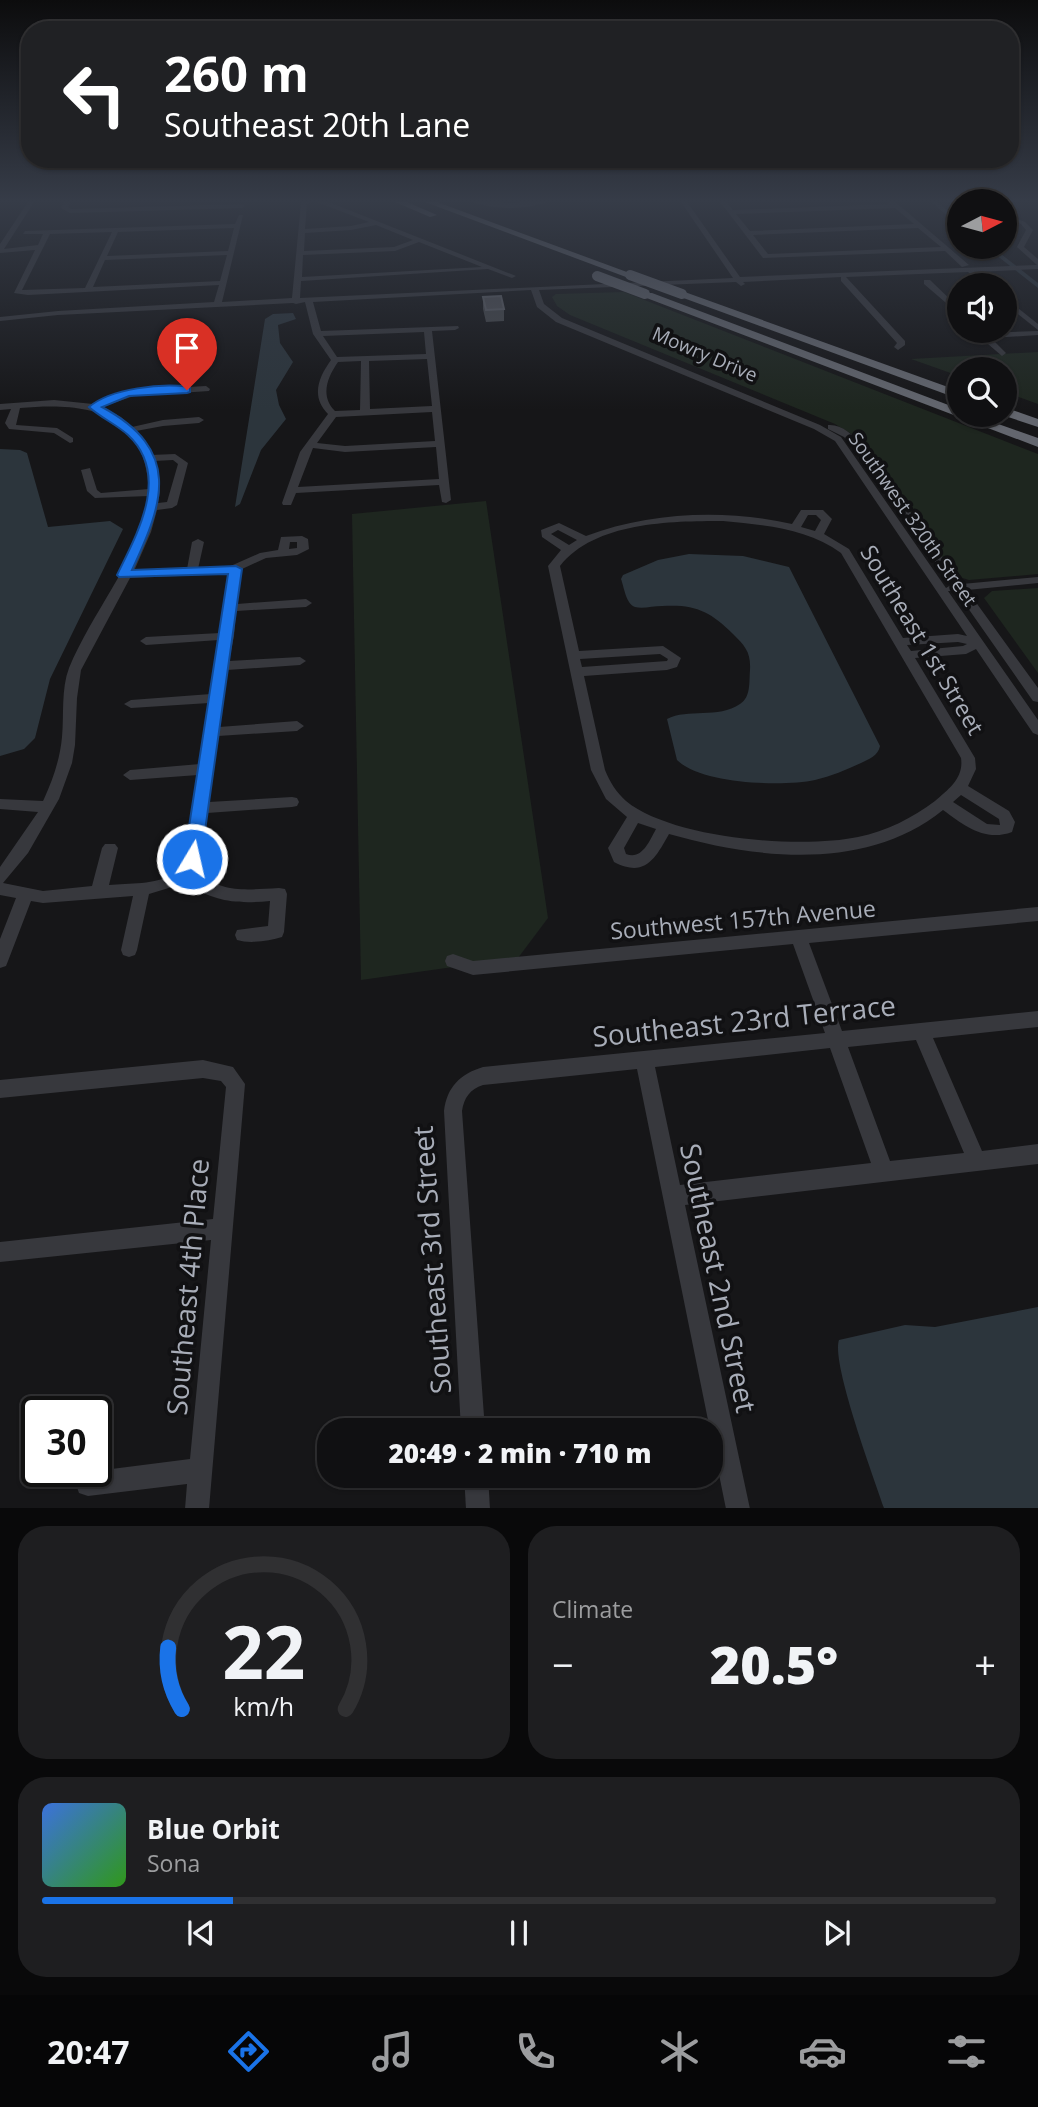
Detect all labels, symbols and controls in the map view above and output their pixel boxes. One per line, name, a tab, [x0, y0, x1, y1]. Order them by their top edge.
text: 260 m	[164, 40, 309, 106]
icon: left	[49, 49, 140, 140]
text: Southeast 20th Lane	[164, 103, 470, 146]
north arrow	[947, 189, 1017, 259]
map controls	[947, 189, 1017, 427]
button: sound	[947, 273, 1017, 343]
pin	[157, 318, 217, 390]
street label: Mowry Drive	[648, 320, 762, 388]
icon: arrive	[168, 329, 206, 367]
button: search	[947, 357, 1017, 427]
street label: Southwest 320th Street	[843, 427, 983, 611]
street label: Southeast 1st Street	[853, 539, 992, 740]
position arrow	[155, 822, 229, 896]
street label: Southwest 157th Avenue	[609, 891, 877, 947]
street label: Southeast 23rd Terrace	[590, 985, 898, 1055]
street label: Southeast 3rd Street	[403, 1125, 459, 1395]
street label: Southeast 2nd Street	[672, 1140, 766, 1416]
street label: Southeast 4th Place	[157, 1157, 217, 1417]
speed limit sign: 30	[21, 1396, 112, 1487]
text: 20:49 · 2 min · 710 m	[389, 1435, 651, 1471]
text: Climate	[552, 1593, 633, 1625]
text: 22	[222, 1601, 306, 1700]
text: 20.5°	[710, 1628, 838, 1699]
text: −	[552, 1638, 574, 1690]
text: +	[974, 1638, 996, 1690]
text: km/h	[234, 1688, 294, 1722]
text: Blue Orbit	[147, 1811, 280, 1847]
text: Sona	[147, 1847, 200, 1879]
icon: previous	[182, 1914, 220, 1952]
icon: pause	[500, 1914, 538, 1952]
icon: next	[818, 1914, 856, 1952]
icon: directions	[224, 2027, 273, 2076]
icon: music	[368, 2027, 417, 2076]
icon: phone	[511, 2027, 560, 2076]
icon: climate	[655, 2027, 704, 2076]
icon: car	[798, 2027, 847, 2076]
icon: filters	[942, 2027, 991, 2076]
text: 20:47	[47, 2030, 130, 2073]

